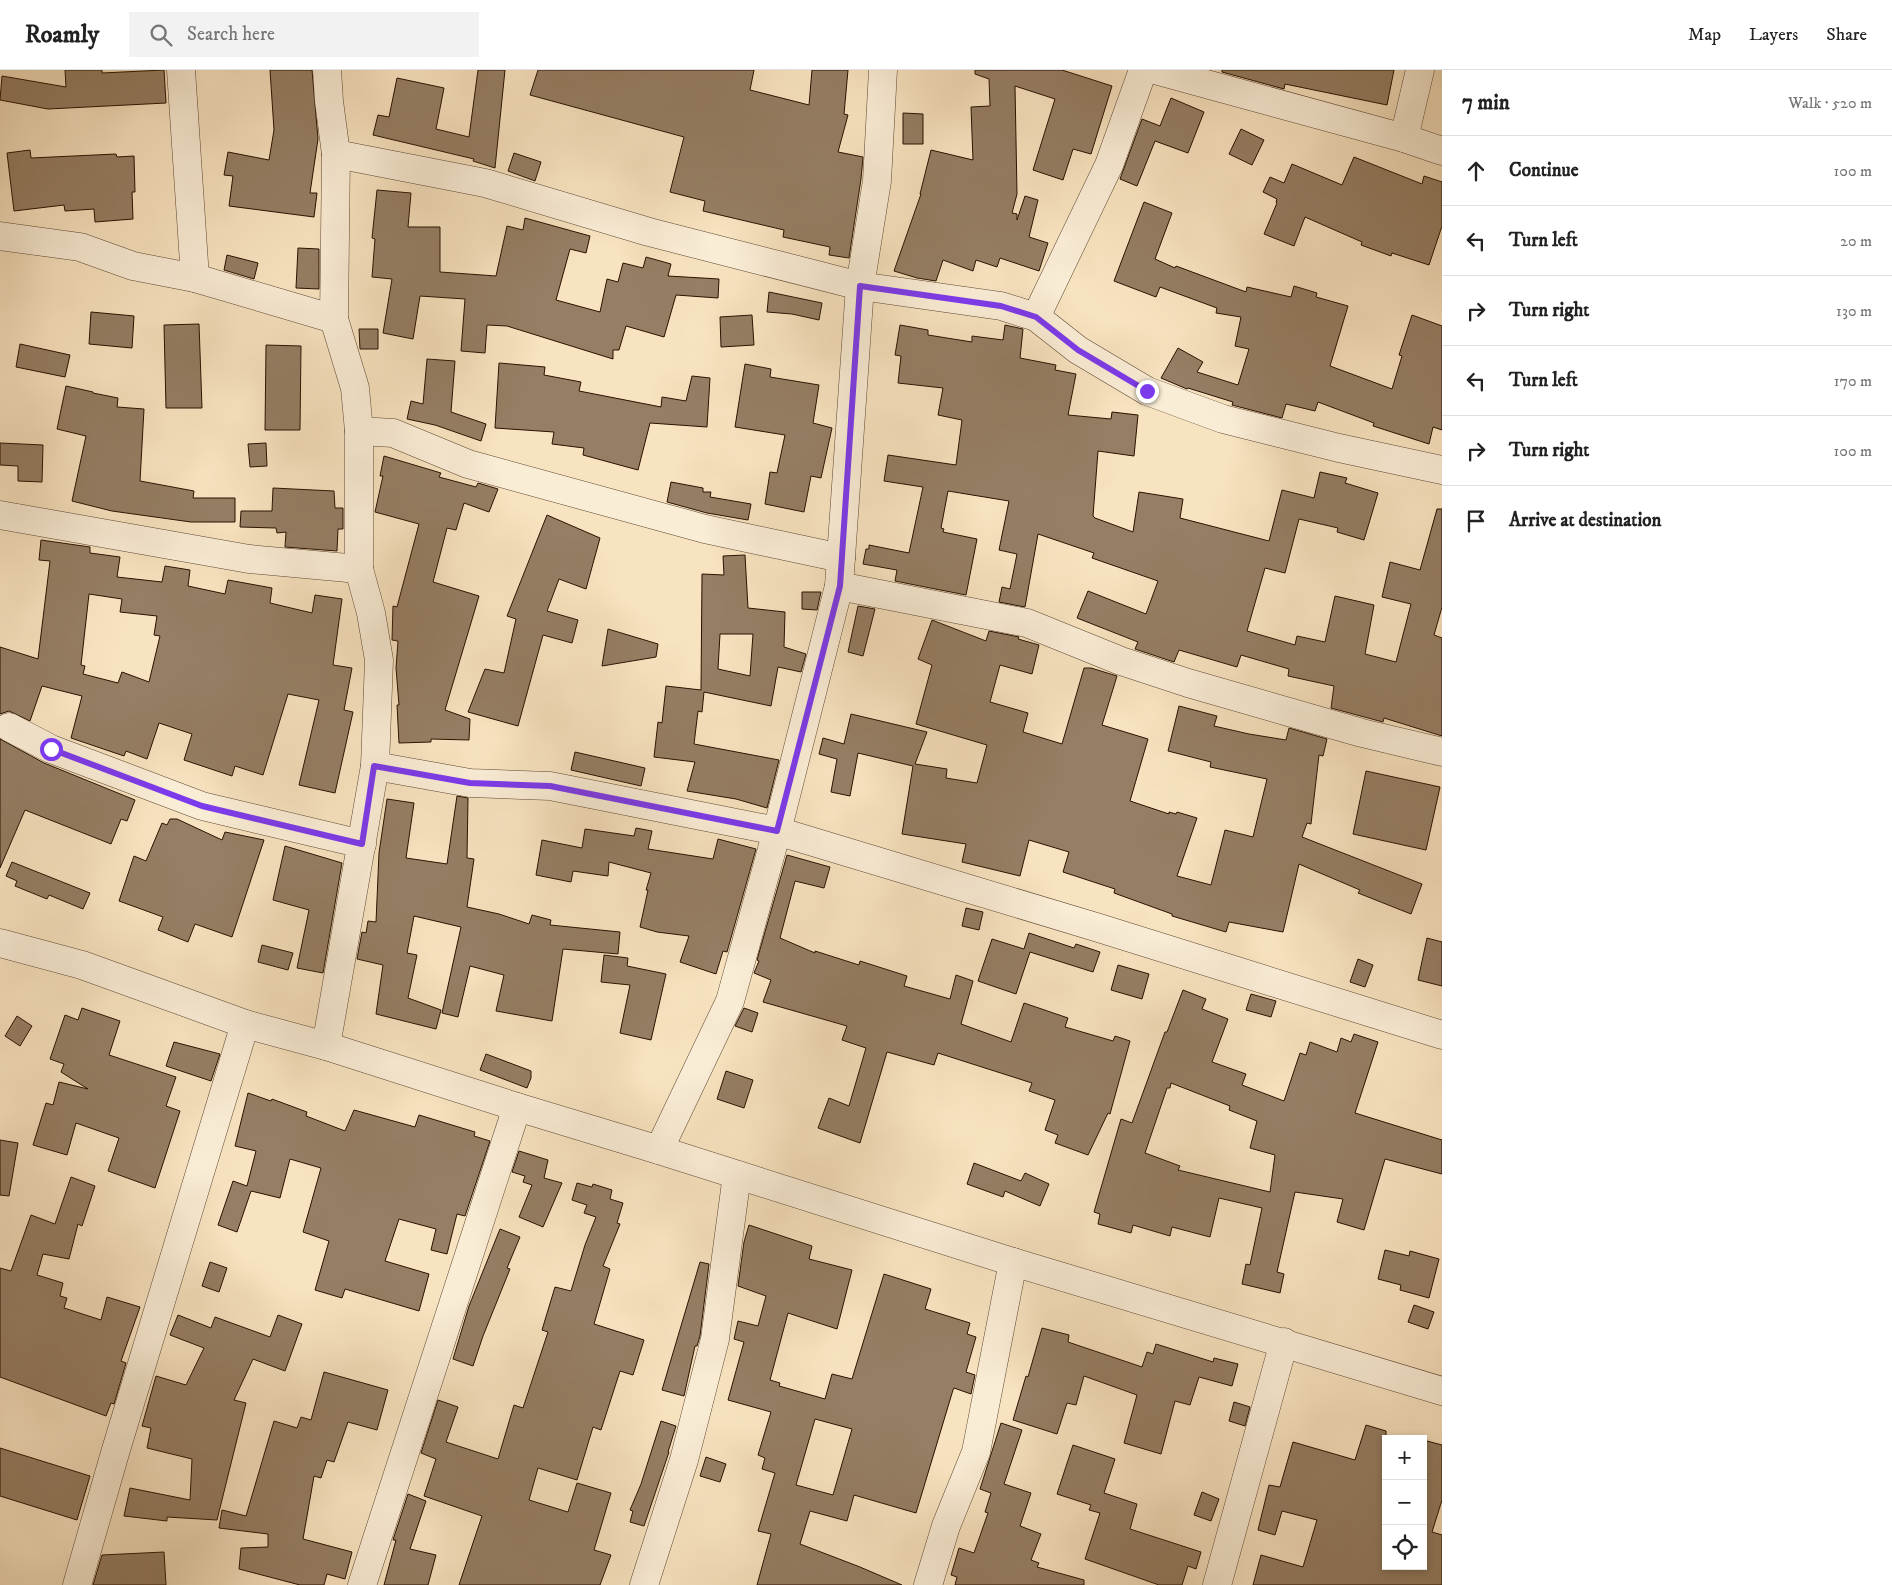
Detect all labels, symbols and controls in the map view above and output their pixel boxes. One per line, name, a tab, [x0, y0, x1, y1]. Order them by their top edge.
search box	[129, 12, 479, 57]
text: Roamly	[25, 20, 99, 50]
icon: search	[147, 21, 175, 49]
text: Search here	[187, 23, 275, 46]
text: Map	[1688, 24, 1721, 46]
text: Layers	[1749, 24, 1798, 46]
text: Share	[1826, 24, 1867, 46]
text: 7 min	[1462, 90, 1510, 116]
text: Walk · 520 m	[1788, 93, 1872, 113]
icon: ahead	[1462, 157, 1490, 185]
text: Continue	[1509, 159, 1579, 182]
text: 100 m	[1834, 161, 1872, 181]
icon: left	[1462, 227, 1490, 255]
text: Turn left	[1509, 229, 1578, 252]
text: 20 m	[1840, 231, 1872, 251]
icon: right	[1462, 297, 1490, 325]
text: Turn right	[1509, 299, 1589, 322]
text: 130 m	[1836, 301, 1872, 321]
icon: left	[1462, 367, 1490, 395]
text: Turn left	[1509, 369, 1578, 392]
text: 170 m	[1834, 371, 1872, 391]
route end	[1136, 380, 1159, 403]
icon: right	[1462, 437, 1490, 465]
text: Turn right	[1509, 439, 1589, 462]
text: 100 m	[1834, 441, 1872, 461]
icon: arrive	[1462, 507, 1490, 535]
text: Arrive at destination	[1509, 509, 1661, 532]
route start	[40, 738, 63, 761]
map controls	[1382, 1435, 1427, 1570]
button: +	[1382, 1435, 1427, 1480]
button: −	[1382, 1480, 1427, 1525]
button: locate	[1382, 1525, 1427, 1570]

